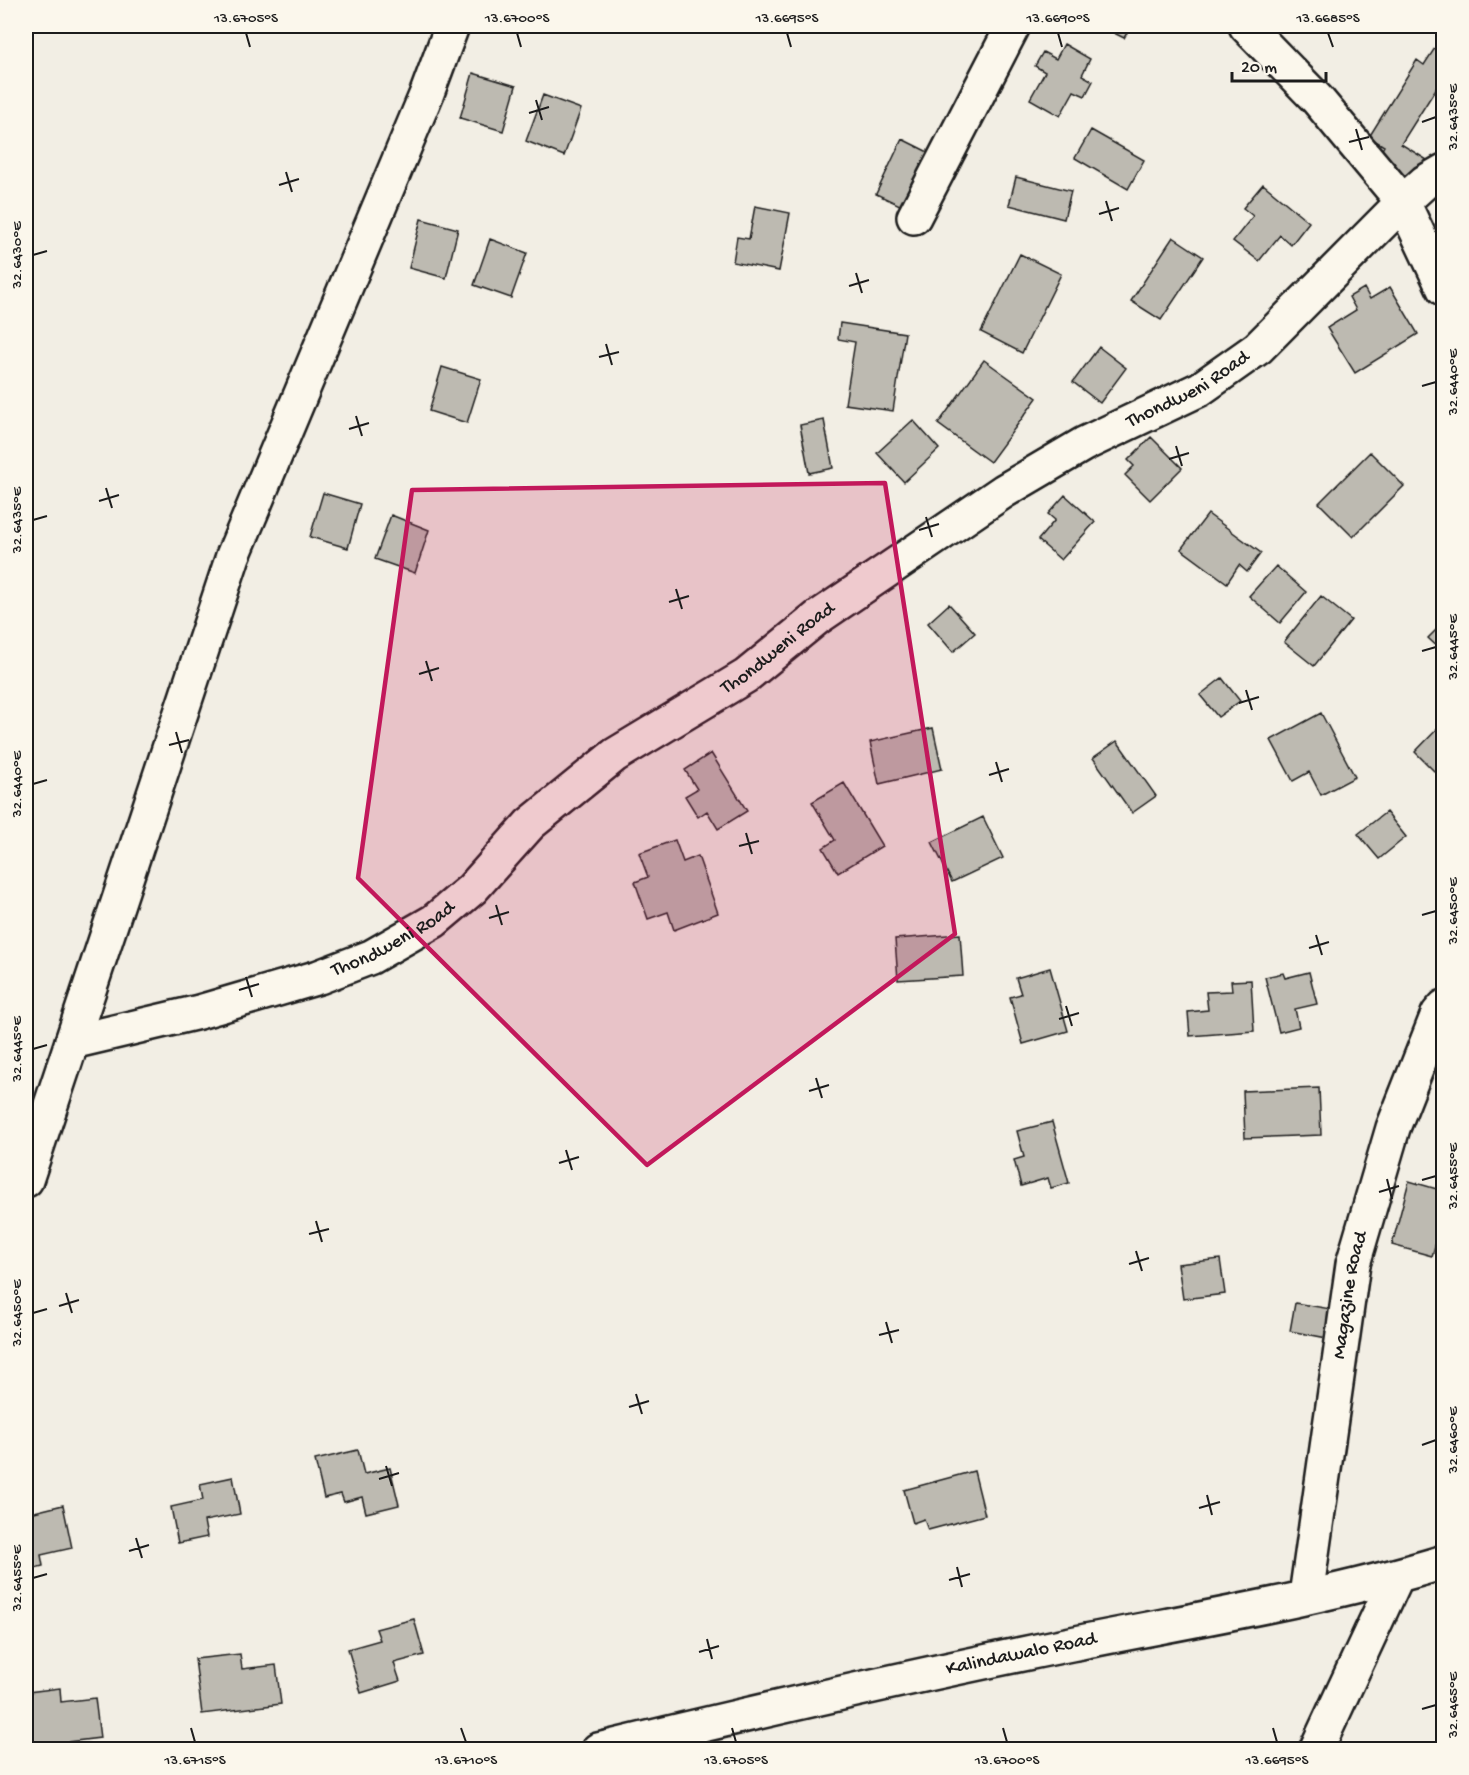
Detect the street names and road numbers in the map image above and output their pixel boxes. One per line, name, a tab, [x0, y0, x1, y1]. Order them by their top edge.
street label: Thondweni Road	[1122, 345, 1256, 434]
street label: Thondweni Road	[716, 596, 841, 700]
street label: Thondweni Road	[327, 895, 462, 983]
street label: Magazine Road	[1328, 1227, 1374, 1360]
street label: Kalindawalo Road	[944, 1627, 1101, 1681]

